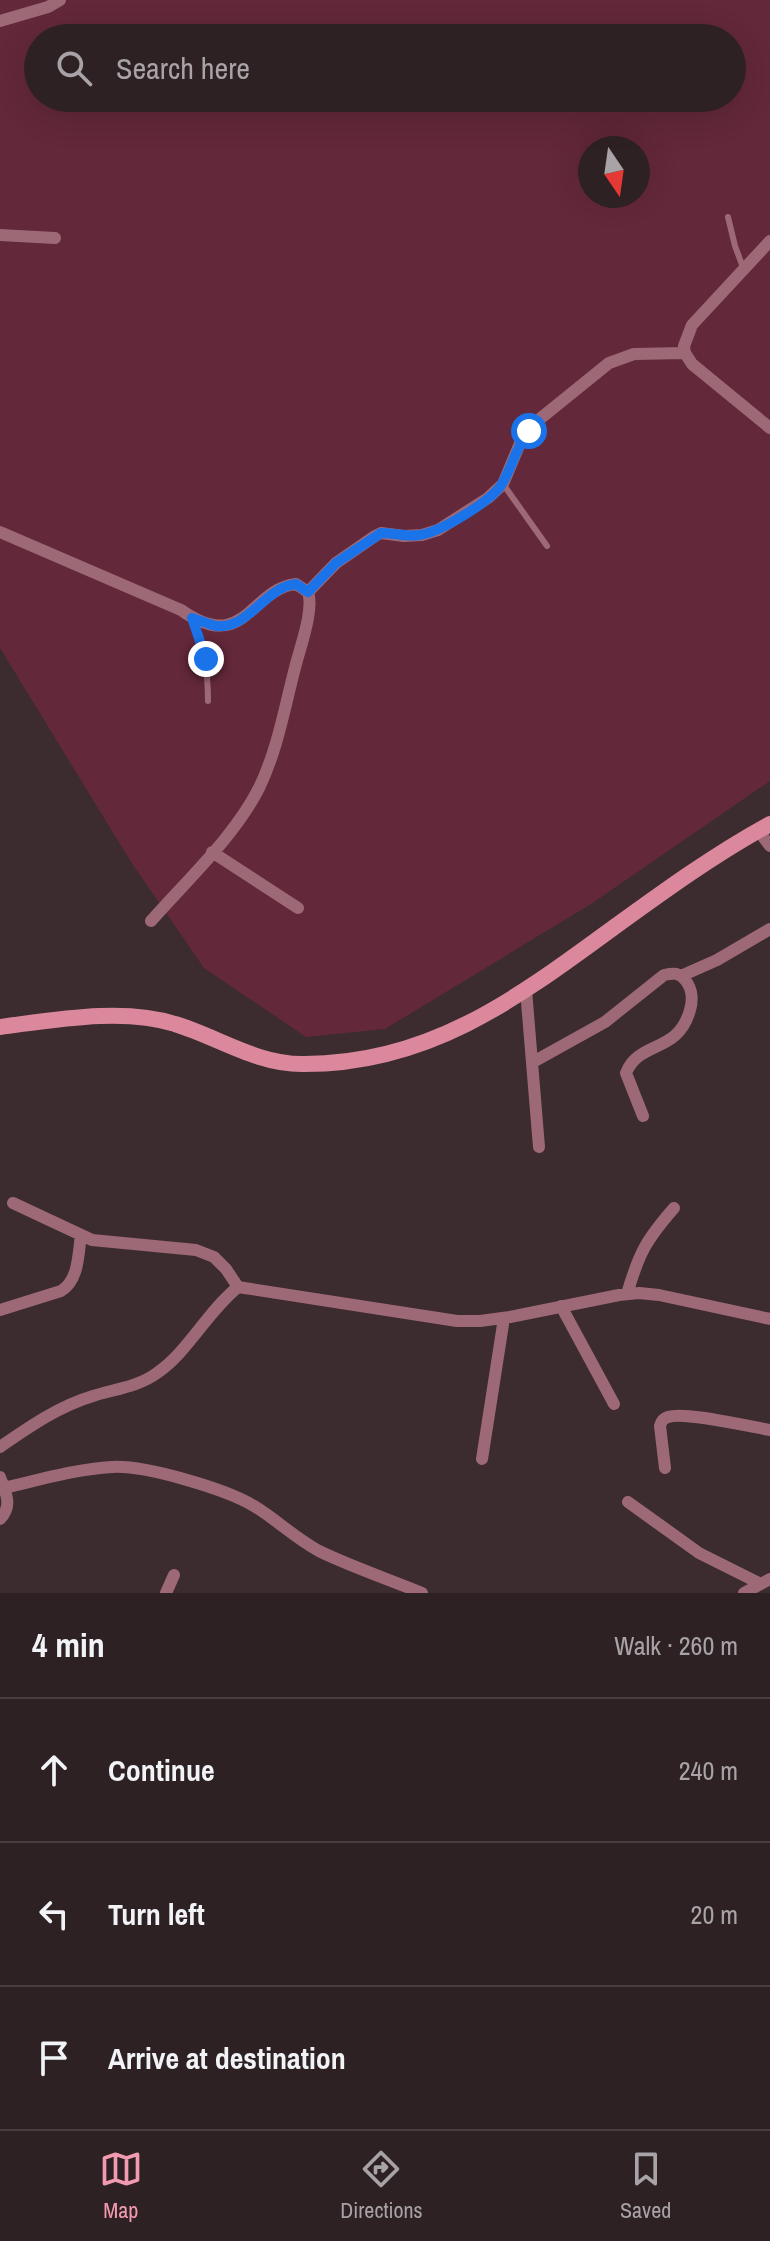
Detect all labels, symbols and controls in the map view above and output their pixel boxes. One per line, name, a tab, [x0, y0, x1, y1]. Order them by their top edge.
search box	[24, 24, 746, 112]
icon: search	[52, 46, 96, 90]
text: Search here	[116, 48, 250, 88]
north arrow	[578, 136, 650, 208]
route start	[511, 413, 547, 449]
route end	[188, 641, 224, 677]
text: 4 min	[32, 1622, 105, 1668]
text: Walk · 260 m	[614, 1628, 738, 1663]
icon: ahead	[32, 1748, 76, 1792]
text: Continue	[108, 1750, 215, 1790]
text: 240 m	[679, 1753, 738, 1788]
icon: left	[32, 1892, 76, 1936]
text: Turn left	[108, 1894, 205, 1934]
text: 20 m	[691, 1897, 738, 1932]
icon: arrive	[32, 2036, 76, 2080]
text: Arrive at destination	[108, 2038, 346, 2078]
tab: Map	[99, 2147, 143, 2225]
tab: Directions	[340, 2147, 423, 2225]
tab: Saved	[620, 2147, 671, 2225]

